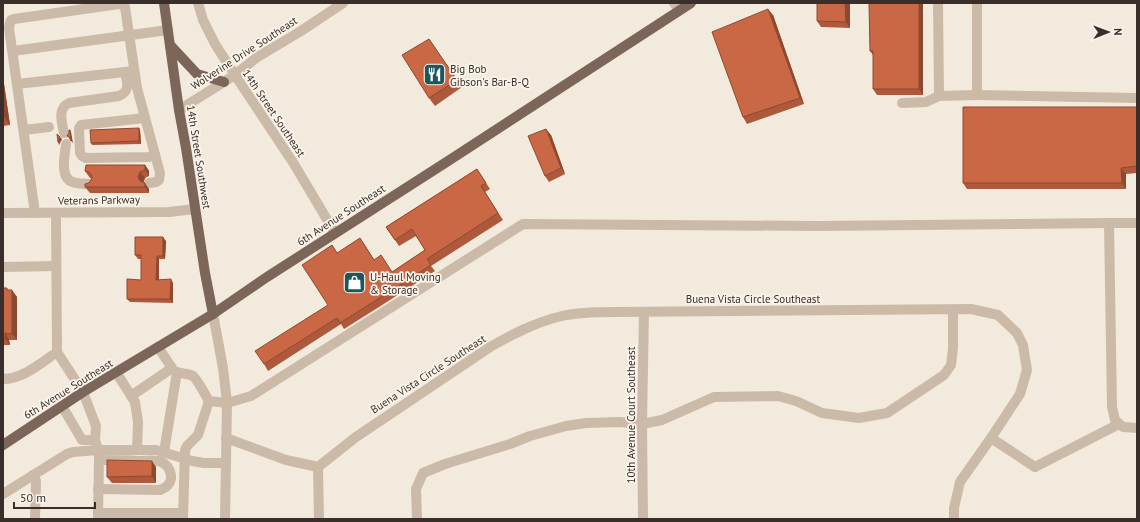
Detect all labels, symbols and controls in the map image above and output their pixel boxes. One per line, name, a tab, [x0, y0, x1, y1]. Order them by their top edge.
north arrow	[1088, 12, 1128, 52]
street label: Wolverine Drive Southeast	[188, 13, 300, 93]
text: N	[1111, 28, 1125, 36]
restaurant icon: Big Bob Gibson's Bar-B-Q	[422, 62, 448, 88]
place label: Big Bob Gibson's Bar-B-Q	[450, 62, 529, 89]
street label: 14th Street Southeast	[240, 67, 309, 160]
street label: 14th Street Southwest	[184, 104, 214, 210]
street label: 6th Avenue Southeast	[294, 181, 388, 249]
street label: Veterans Parkway	[57, 192, 141, 208]
shop icon: U-Haul Moving & Storage	[341, 270, 367, 296]
place label: U-Haul Moving & Storage	[370, 270, 441, 297]
street label: Buena Vista Circle Southeast	[686, 292, 820, 306]
street label: Buena Vista Circle Southeast	[368, 331, 488, 416]
street label: 10th Avenue Court Southeast	[624, 346, 638, 483]
street label: 6th Avenue Southeast	[21, 356, 115, 422]
scale bar	[14, 484, 95, 510]
text: 50 m	[20, 490, 46, 505]

